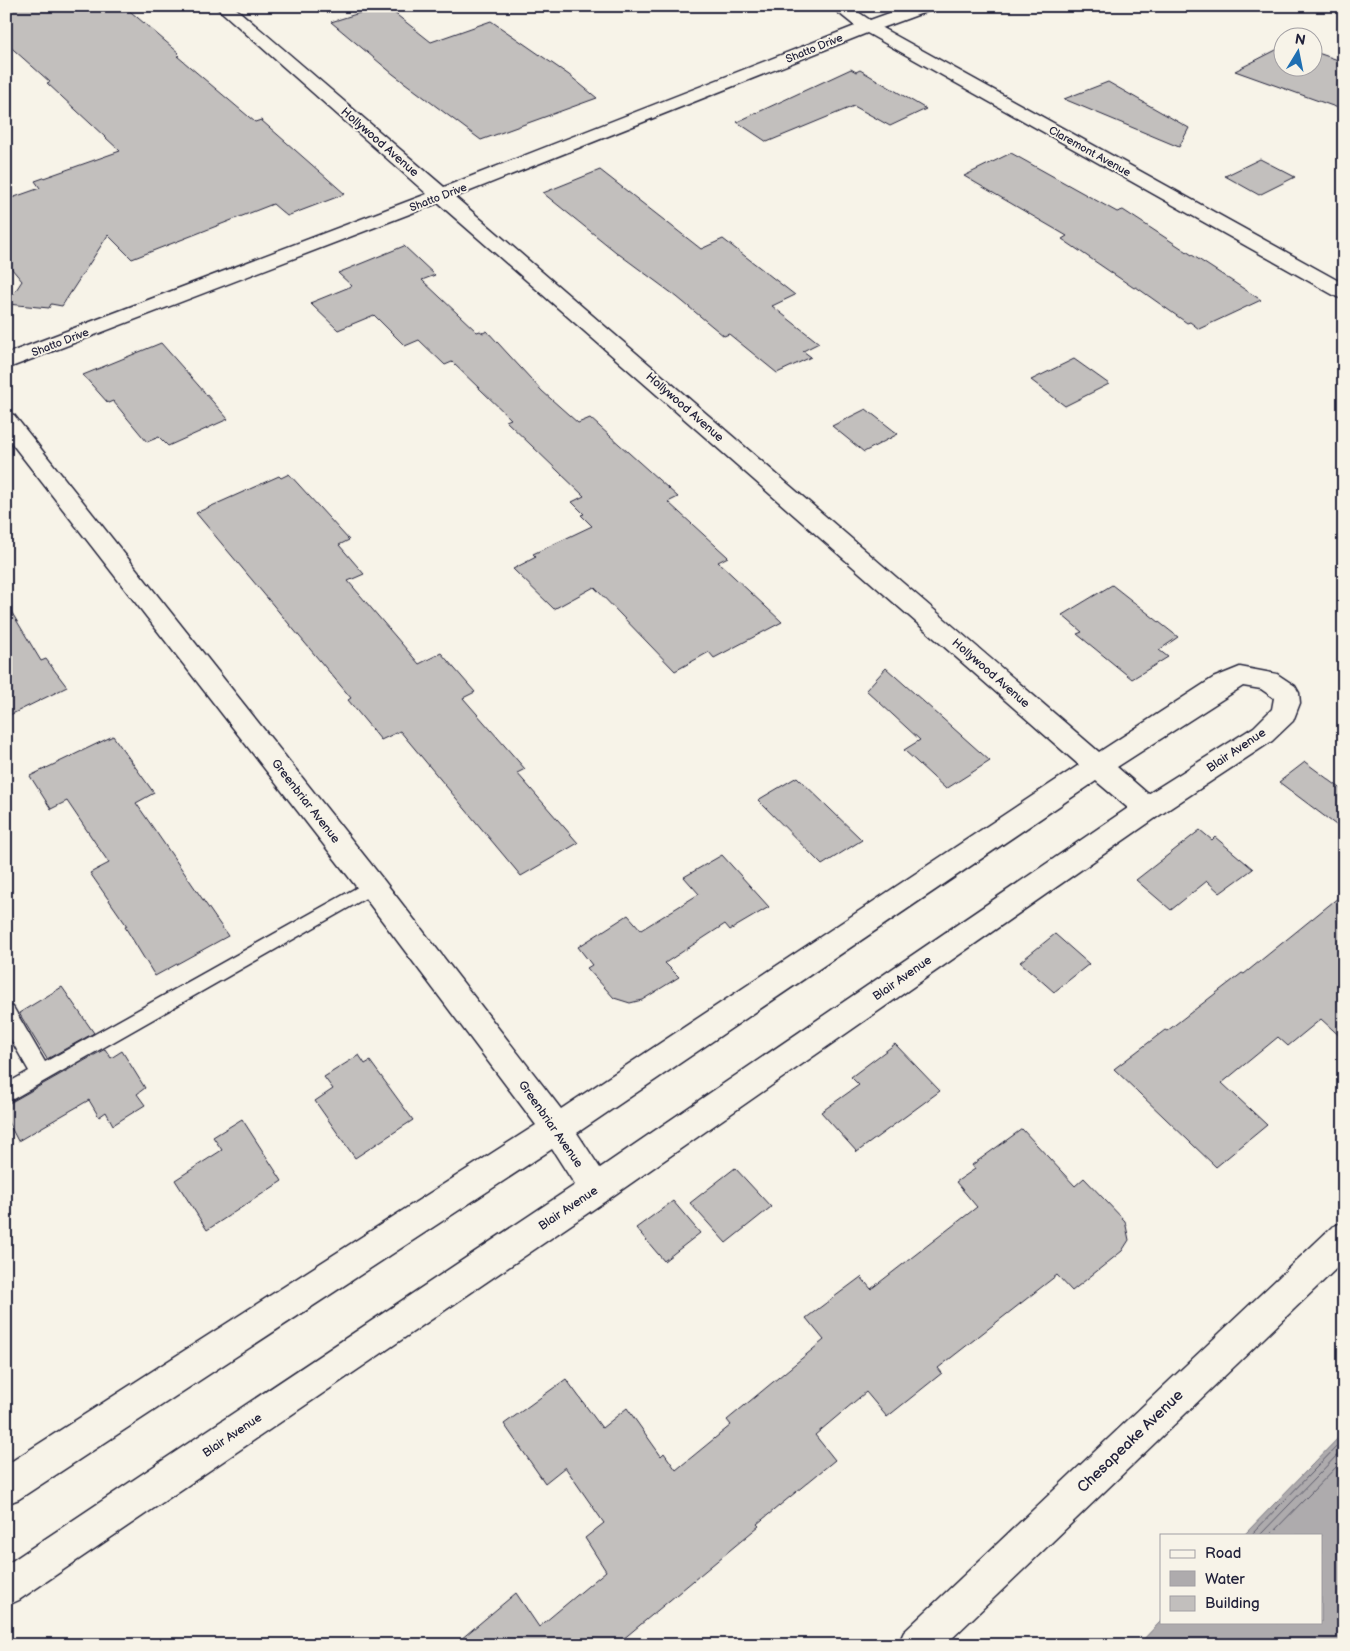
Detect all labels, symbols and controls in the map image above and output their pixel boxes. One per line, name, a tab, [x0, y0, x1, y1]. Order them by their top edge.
north arrow	[1272, 28, 1322, 78]
text: N	[1294, 30, 1307, 49]
street label: Shatto Drive	[784, 31, 845, 66]
street label: Hollywood Avenue	[338, 104, 422, 180]
street label: Claremont Avenue	[1047, 124, 1133, 180]
street label: Shatto Drive	[408, 180, 469, 214]
street label: Shatto Drive	[30, 325, 91, 359]
street label: Hollywood Avenue	[643, 369, 727, 445]
street label: Hollywood Avenue	[949, 635, 1033, 711]
street label: Blair Avenue	[1204, 725, 1269, 776]
street label: Greenbriar Avenue	[268, 756, 343, 846]
street label: Blair Avenue	[870, 953, 935, 1004]
street label: Greenbriar Avenue	[515, 1078, 586, 1171]
street label: Blair Avenue	[536, 1183, 601, 1234]
street label: Chesapeake Avenue	[1073, 1386, 1187, 1497]
street label: Blair Avenue	[200, 1410, 265, 1461]
legend	[1160, 1534, 1322, 1624]
text: Road	[1205, 1544, 1241, 1563]
text: Water	[1205, 1570, 1245, 1589]
text: Building	[1205, 1594, 1260, 1613]

